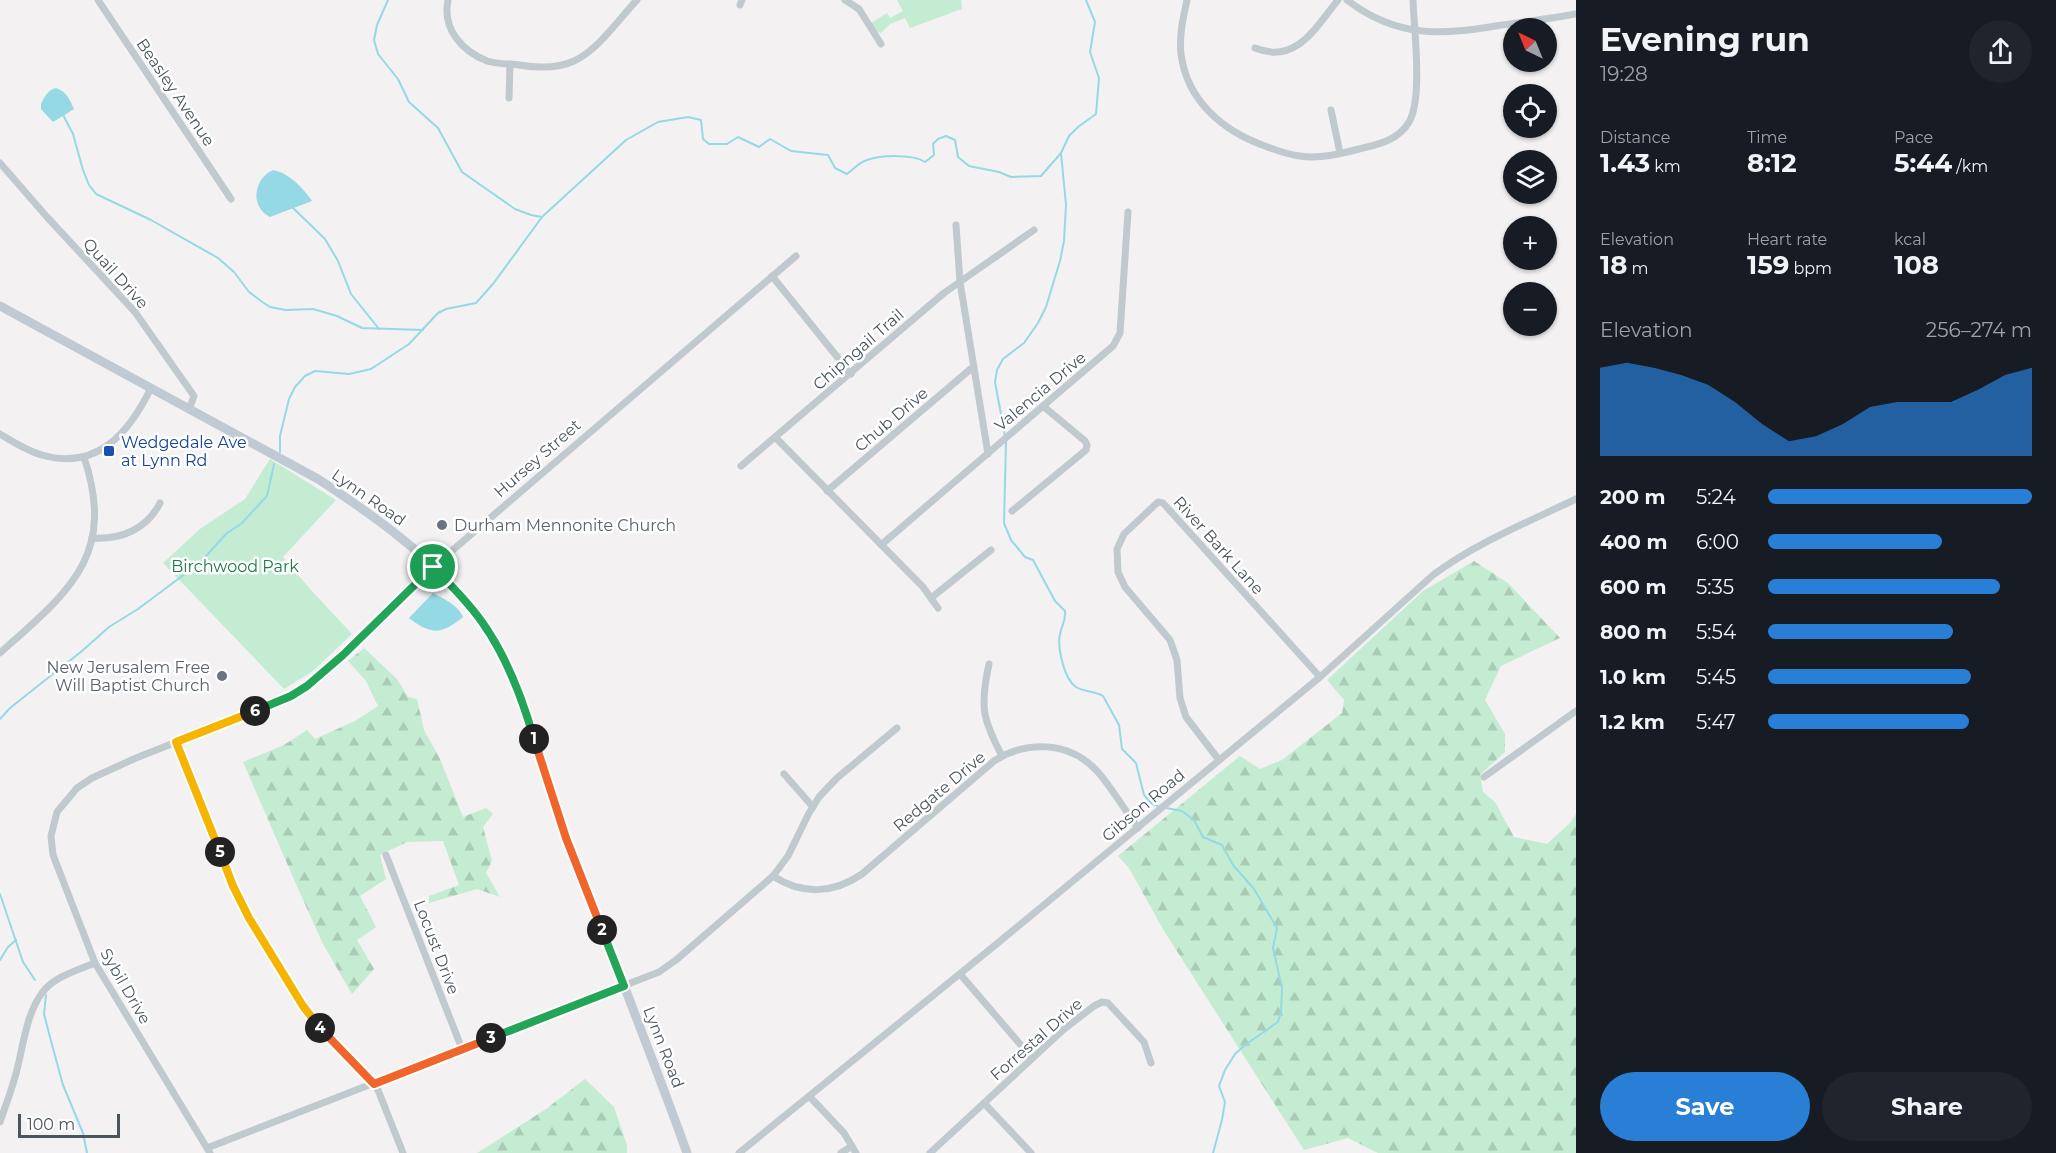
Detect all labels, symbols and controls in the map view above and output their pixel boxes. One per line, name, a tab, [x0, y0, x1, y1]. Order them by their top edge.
north arrow	[1503, 18, 1557, 72]
map controls	[1503, 18, 1557, 336]
text: Evening run	[1600, 19, 1810, 59]
button: share	[1969, 20, 2032, 83]
street label: Beasley Avenue	[133, 35, 219, 150]
text: 19:28	[1600, 62, 1648, 86]
button: locate	[1503, 84, 1557, 138]
text: Distance	[1600, 128, 1670, 147]
text: Time	[1747, 128, 1787, 147]
text: Pace	[1894, 128, 1933, 147]
text: 1.43	[1600, 147, 1650, 179]
text: 8:12	[1747, 147, 1797, 179]
text: 5:44	[1894, 147, 1952, 179]
button: layers	[1503, 150, 1557, 204]
text: km	[1650, 157, 1681, 176]
text: /km	[1952, 157, 1988, 176]
button: +	[1503, 216, 1557, 270]
text: Elevation	[1600, 230, 1674, 249]
text: Heart rate	[1747, 230, 1827, 249]
text: kcal	[1894, 230, 1926, 249]
street label: Quail Drive	[79, 234, 152, 313]
text: 18	[1600, 249, 1627, 281]
text: 159	[1747, 249, 1789, 281]
text: 108	[1894, 249, 1939, 281]
text: m	[1627, 259, 1649, 278]
text: bpm	[1789, 259, 1832, 278]
button: −	[1503, 282, 1557, 336]
street label: Chipngail Trail	[809, 305, 908, 394]
text: Elevation	[1600, 318, 1692, 342]
text: 256–274 m	[1926, 318, 2032, 342]
street label: Valencia Drive	[991, 348, 1090, 435]
street label: Chub Drive	[851, 383, 932, 456]
street label: Hursey Street	[490, 415, 585, 501]
place label: Wedgedale Ave at Lynn Rd	[121, 433, 247, 470]
marker: Wedgedale Ave at Lynn Rd	[102, 444, 116, 458]
street label: Lynn Road	[328, 465, 409, 530]
text: 200 m	[1600, 485, 1666, 509]
text: 5:24	[1696, 485, 1736, 509]
street label: River Bark Lane	[1170, 492, 1268, 598]
place label: Durham Mennonite Church	[454, 516, 676, 535]
marker: Durham Mennonite Church	[435, 518, 449, 532]
text: 400 m	[1600, 530, 1668, 554]
text: 6:00	[1696, 530, 1739, 554]
pin	[407, 541, 458, 592]
icon: arrive	[416, 550, 449, 583]
park label: Birchwood Park	[171, 557, 299, 576]
text: 600 m	[1600, 575, 1667, 599]
text: 5:35	[1696, 575, 1734, 599]
text: 800 m	[1600, 620, 1667, 644]
text: 5:54	[1696, 620, 1736, 644]
place label: New Jerusalem Free Will Baptist Church	[46, 658, 210, 695]
text: 1.0 km	[1600, 665, 1666, 689]
text: 5:45	[1696, 665, 1736, 689]
marker: New Jerusalem Free Will Baptist Church	[215, 669, 229, 683]
pin: 6	[240, 696, 270, 726]
text: 6	[250, 701, 260, 720]
text: 1.2 km	[1600, 710, 1665, 734]
text: 5:47	[1696, 710, 1736, 734]
pin: 1	[519, 724, 549, 754]
text: 1	[531, 729, 537, 748]
street label: Redgate Drive	[889, 747, 989, 835]
street label: Gibson Road	[1098, 765, 1189, 846]
pin: 5	[205, 837, 235, 867]
text: 5	[215, 842, 225, 861]
street label: Locust Drive	[410, 897, 463, 997]
pin: 2	[587, 915, 617, 945]
text: 2	[597, 920, 607, 939]
street label: Sybil Drive	[96, 945, 155, 1027]
street label: Forrestal Drive	[986, 994, 1086, 1085]
street label: Lynn Road	[639, 1004, 688, 1091]
pin: 4	[305, 1013, 335, 1043]
text: 4	[314, 1018, 326, 1037]
pin: 3	[476, 1023, 506, 1053]
text: 3	[486, 1028, 496, 1047]
button: Save	[1600, 1072, 1810, 1141]
button: Share	[1822, 1072, 2032, 1141]
scale bar	[18, 1111, 120, 1138]
text: 100 m	[27, 1115, 75, 1134]

